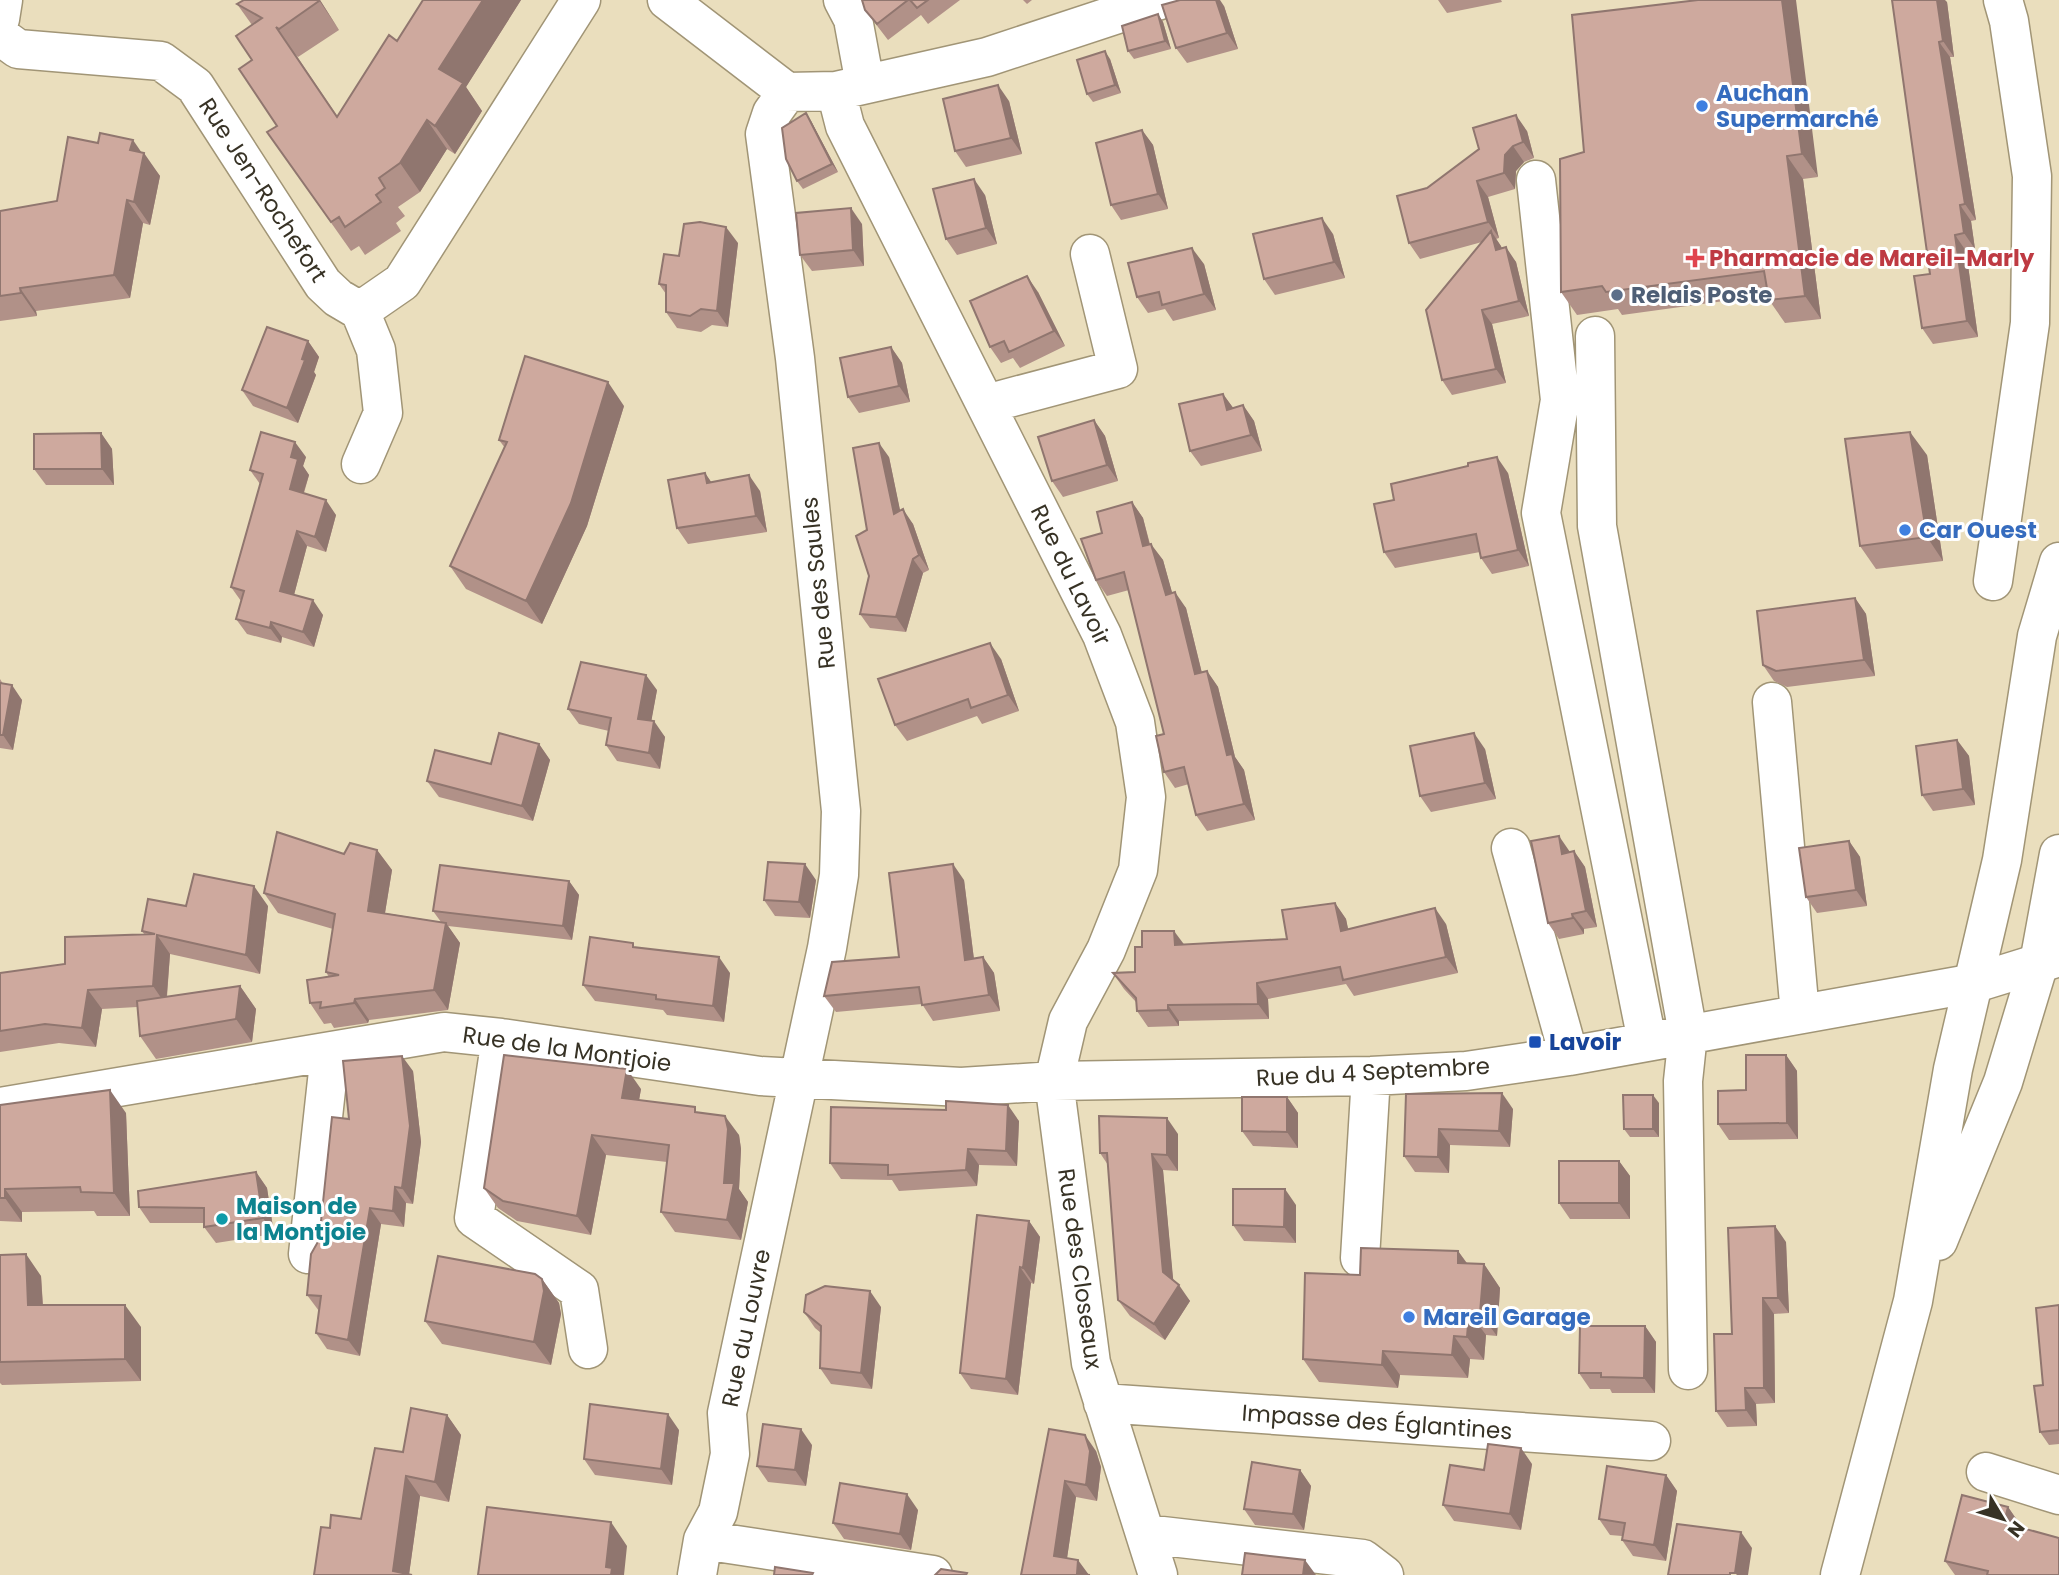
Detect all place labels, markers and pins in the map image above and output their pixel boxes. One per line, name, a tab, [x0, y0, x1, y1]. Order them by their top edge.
place label: Auchan Supermarché	[1716, 77, 1879, 135]
marker: Auchan Supermarché	[1694, 98, 1710, 114]
place label: Pharmacie de Mareil-Marly	[1709, 242, 2035, 274]
marker: Pharmacie de Mareil-Marly	[1687, 250, 1703, 266]
place label: Relais Poste	[1631, 279, 1772, 311]
marker: Relais Poste	[1609, 287, 1625, 303]
place label: Car Ouest	[1919, 514, 2037, 546]
marker: Car Ouest	[1897, 522, 1913, 538]
place label: Lavoir	[1549, 1026, 1621, 1058]
marker: Lavoir	[1527, 1034, 1543, 1050]
place label: Maison de la Montjoie	[236, 1190, 366, 1248]
marker: Maison de la Montjoie	[214, 1211, 230, 1227]
place label: Mareil Garage	[1423, 1301, 1591, 1333]
marker: Mareil Garage	[1401, 1309, 1417, 1325]

